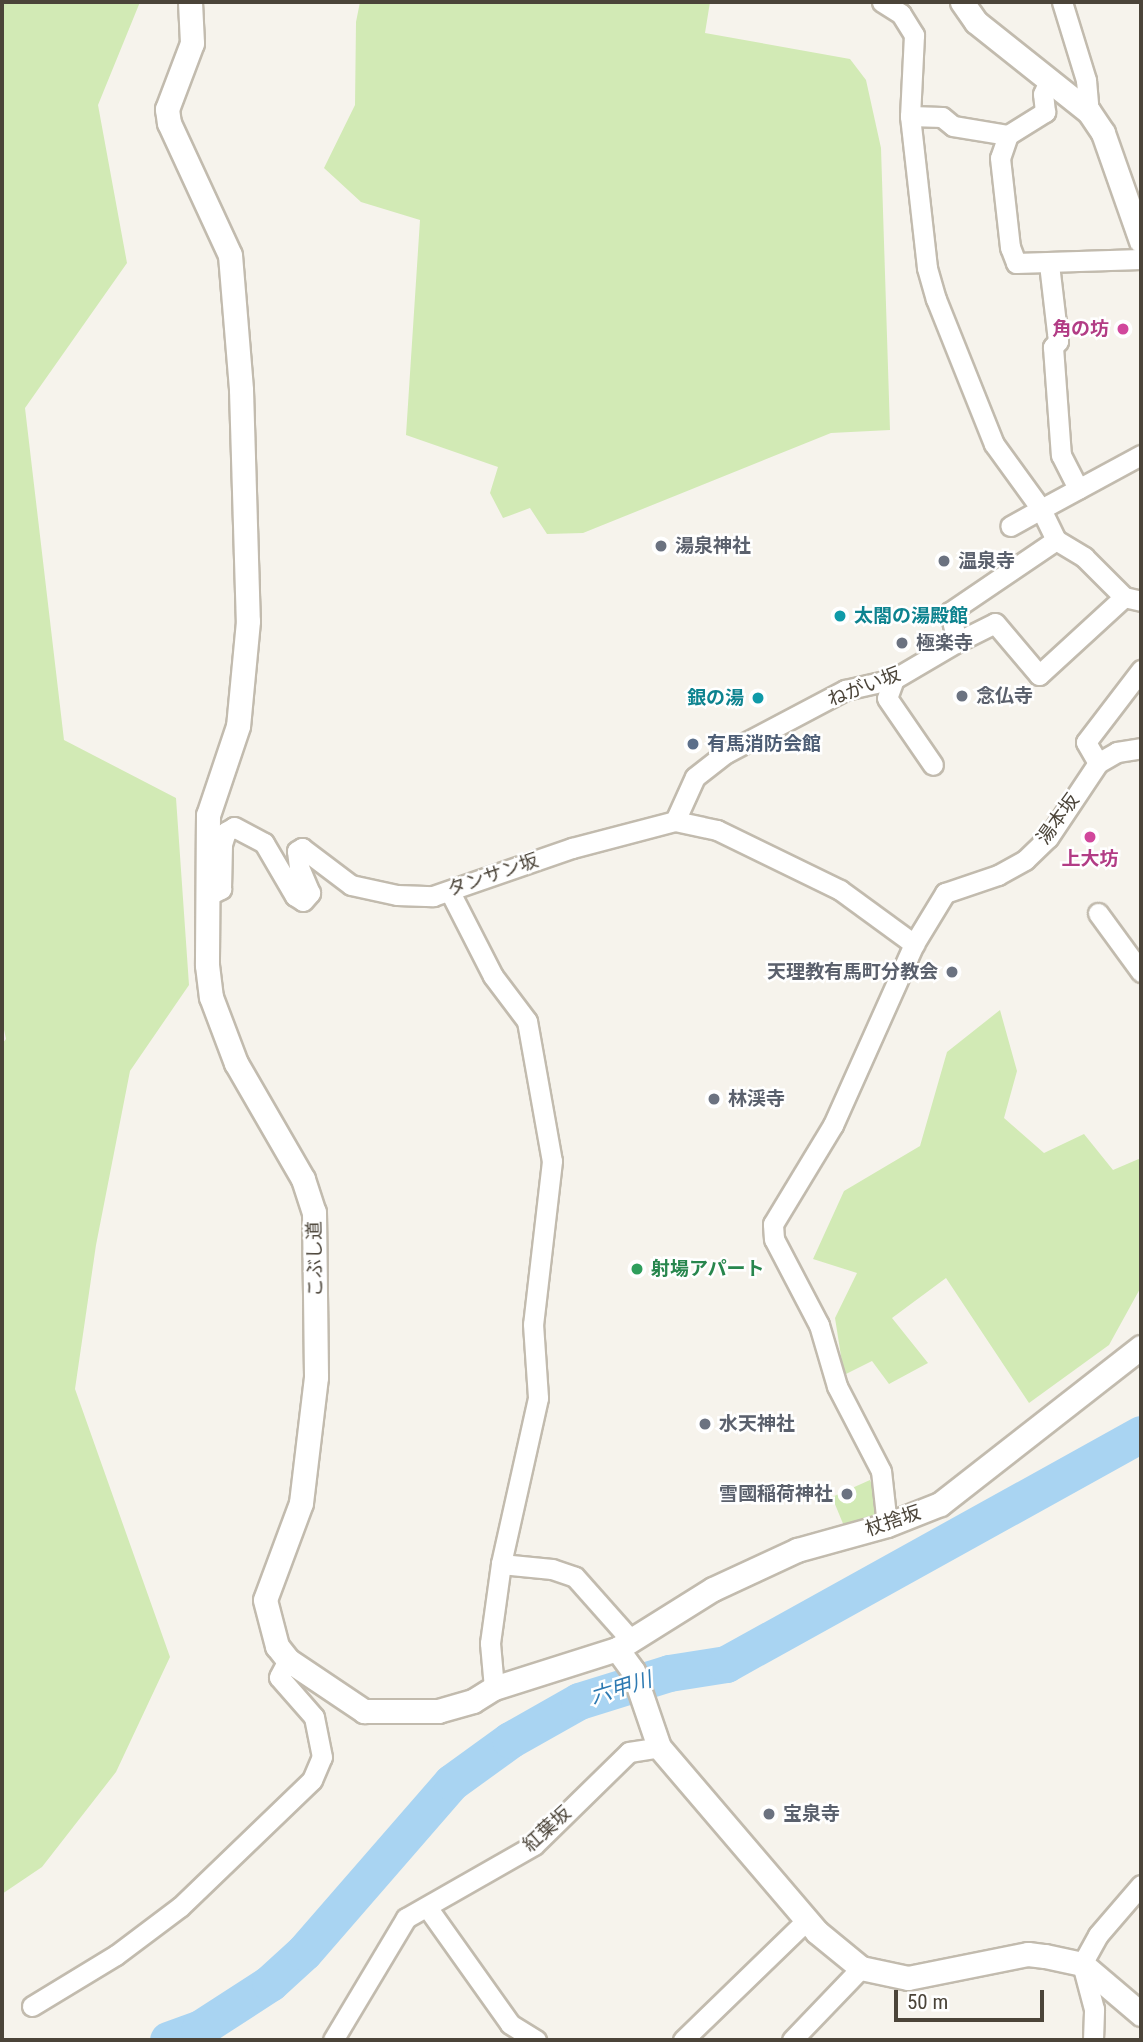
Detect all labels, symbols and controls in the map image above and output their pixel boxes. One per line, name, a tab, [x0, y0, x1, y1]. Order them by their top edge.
place label: 角の坊	[1052, 318, 1109, 340]
marker: 角の坊	[1115, 321, 1131, 337]
place label: 湯泉神社	[675, 535, 751, 557]
marker: 湯泉神社	[653, 538, 669, 554]
place label: 温泉寺	[958, 550, 1015, 572]
marker: 温泉寺	[936, 553, 952, 569]
place label: 太閤の湯殿館	[854, 605, 968, 627]
marker: 太閤の湯殿館	[832, 608, 848, 624]
place label: 極楽寺	[916, 632, 973, 654]
marker: 極楽寺	[894, 635, 910, 651]
street label: ねがい坂	[824, 663, 904, 711]
place label: 念仏寺	[976, 685, 1033, 707]
place label: 銀の湯	[687, 687, 744, 709]
marker: 念仏寺	[954, 688, 970, 704]
marker: 銀の湯	[750, 690, 766, 706]
place label: 有馬消防会館	[707, 733, 821, 755]
marker: 有馬消防会館	[685, 736, 701, 752]
street label: 湯本坂	[1032, 789, 1084, 849]
marker: 上大坊	[1082, 829, 1098, 845]
place label: 上大坊	[1062, 848, 1118, 870]
street label: タンサン坂	[444, 849, 542, 901]
place label: 天理教有馬町分教会	[767, 961, 938, 983]
marker: 天理教有馬町分教会	[944, 964, 960, 980]
place label: 林渓寺	[728, 1088, 785, 1110]
marker: 林渓寺	[706, 1091, 722, 1107]
street label: こぶし道	[303, 1221, 327, 1297]
place label: 射場アパート	[651, 1258, 765, 1280]
marker: 射場アパート	[629, 1261, 645, 1277]
place label: 水天神社	[719, 1413, 795, 1435]
marker: 水天神社	[697, 1416, 713, 1432]
place label: 雪國稲荷神社	[719, 1483, 833, 1505]
marker: 雪國稲荷神社	[839, 1486, 855, 1502]
street label: 杖捨坂	[862, 1501, 924, 1541]
water label: 六甲川	[587, 1667, 655, 1709]
street label: 紅葉坂	[518, 1801, 576, 1857]
place label: 宝泉寺	[783, 1803, 840, 1825]
marker: 宝泉寺	[761, 1806, 777, 1822]
scale bar	[898, 1976, 1048, 2020]
text: 50 m	[907, 1990, 948, 2014]

